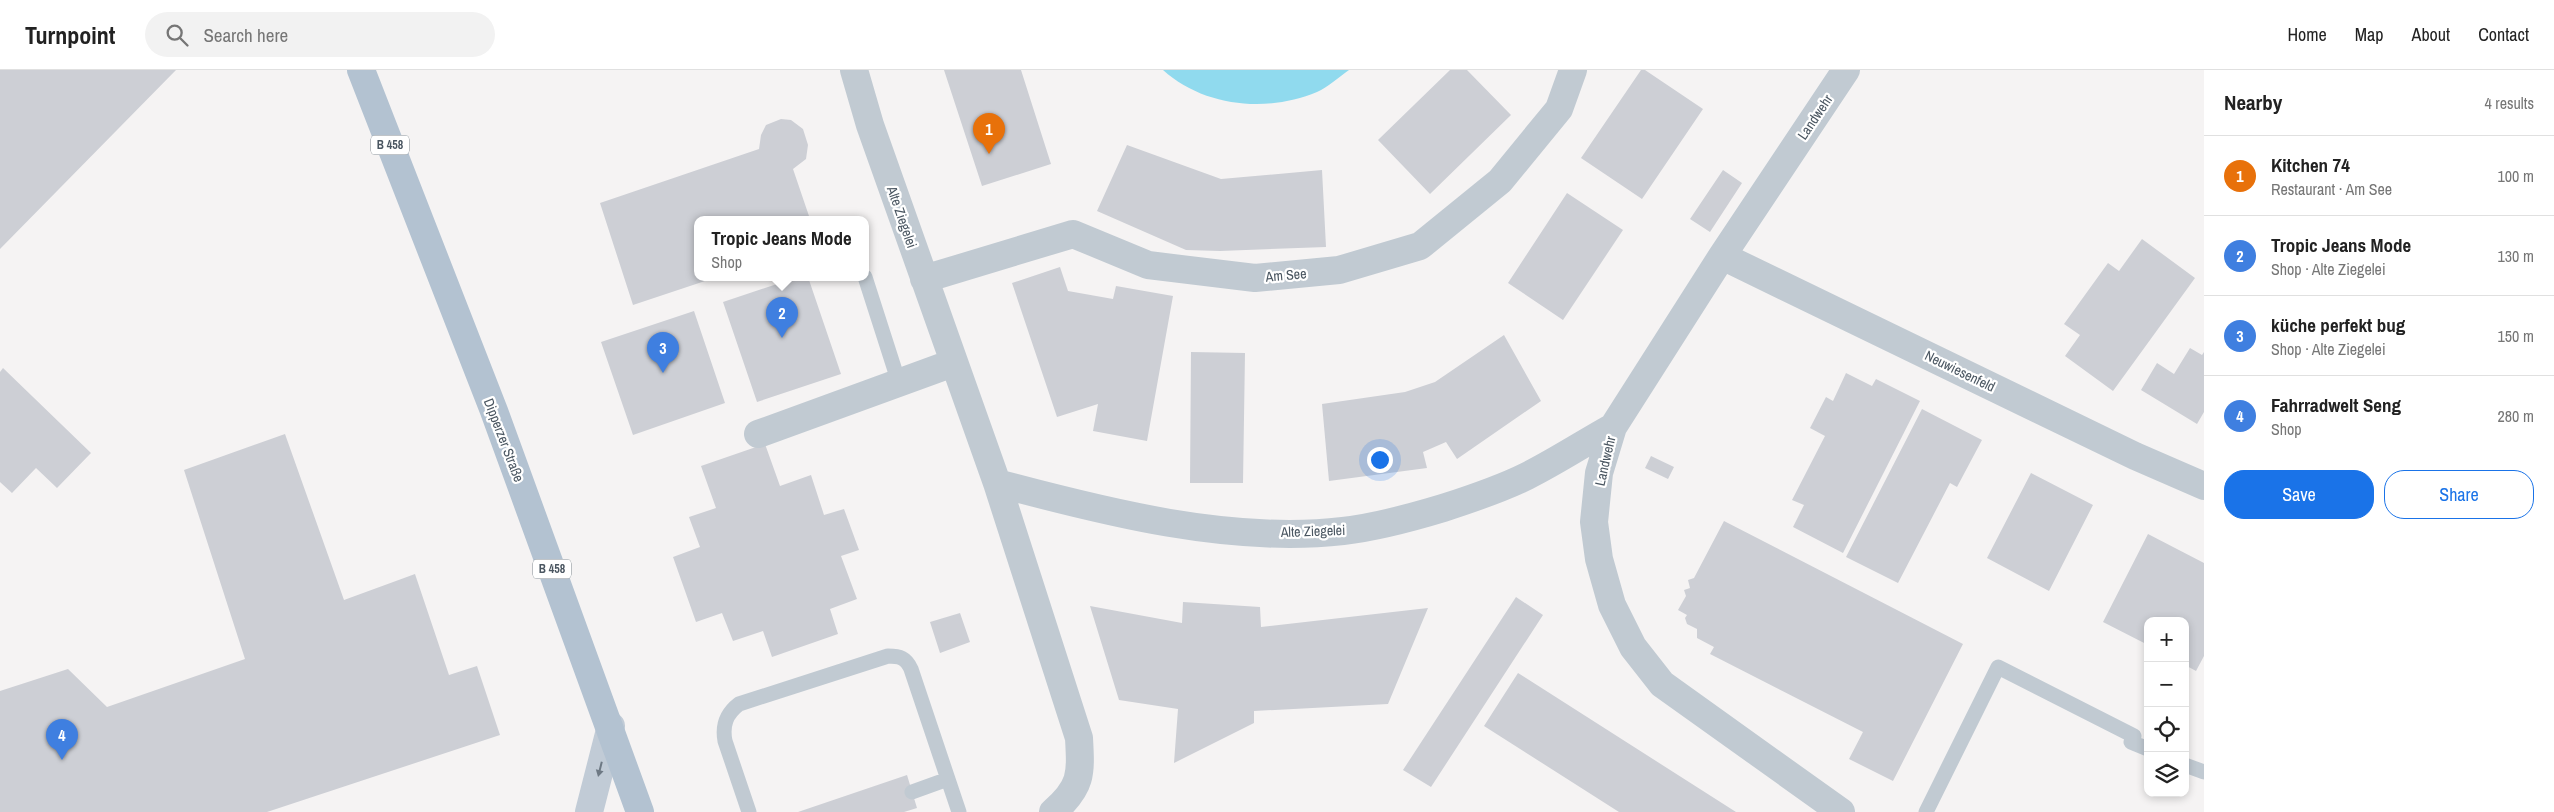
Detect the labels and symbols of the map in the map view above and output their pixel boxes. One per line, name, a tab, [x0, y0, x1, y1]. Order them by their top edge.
street label: Landwehr	[1793, 91, 1837, 143]
pin: 1	[973, 113, 1005, 154]
road number: B 458	[371, 136, 409, 154]
street label: Alte Ziegelei	[883, 183, 921, 250]
street label: Am See	[1264, 264, 1307, 286]
pin: 2	[766, 297, 798, 338]
pin: 3	[647, 332, 679, 373]
street label: Neuwiesenfeld	[1922, 346, 1998, 396]
street label: Dipperzer Straße	[480, 396, 528, 484]
street label: Landwehr	[1591, 434, 1619, 488]
your location	[1367, 447, 1393, 473]
street label: Alte Ziegelei	[1279, 521, 1346, 541]
road number: B 458	[533, 559, 571, 578]
pin: 4	[46, 719, 78, 760]
one-way arrow	[596, 762, 604, 777]

